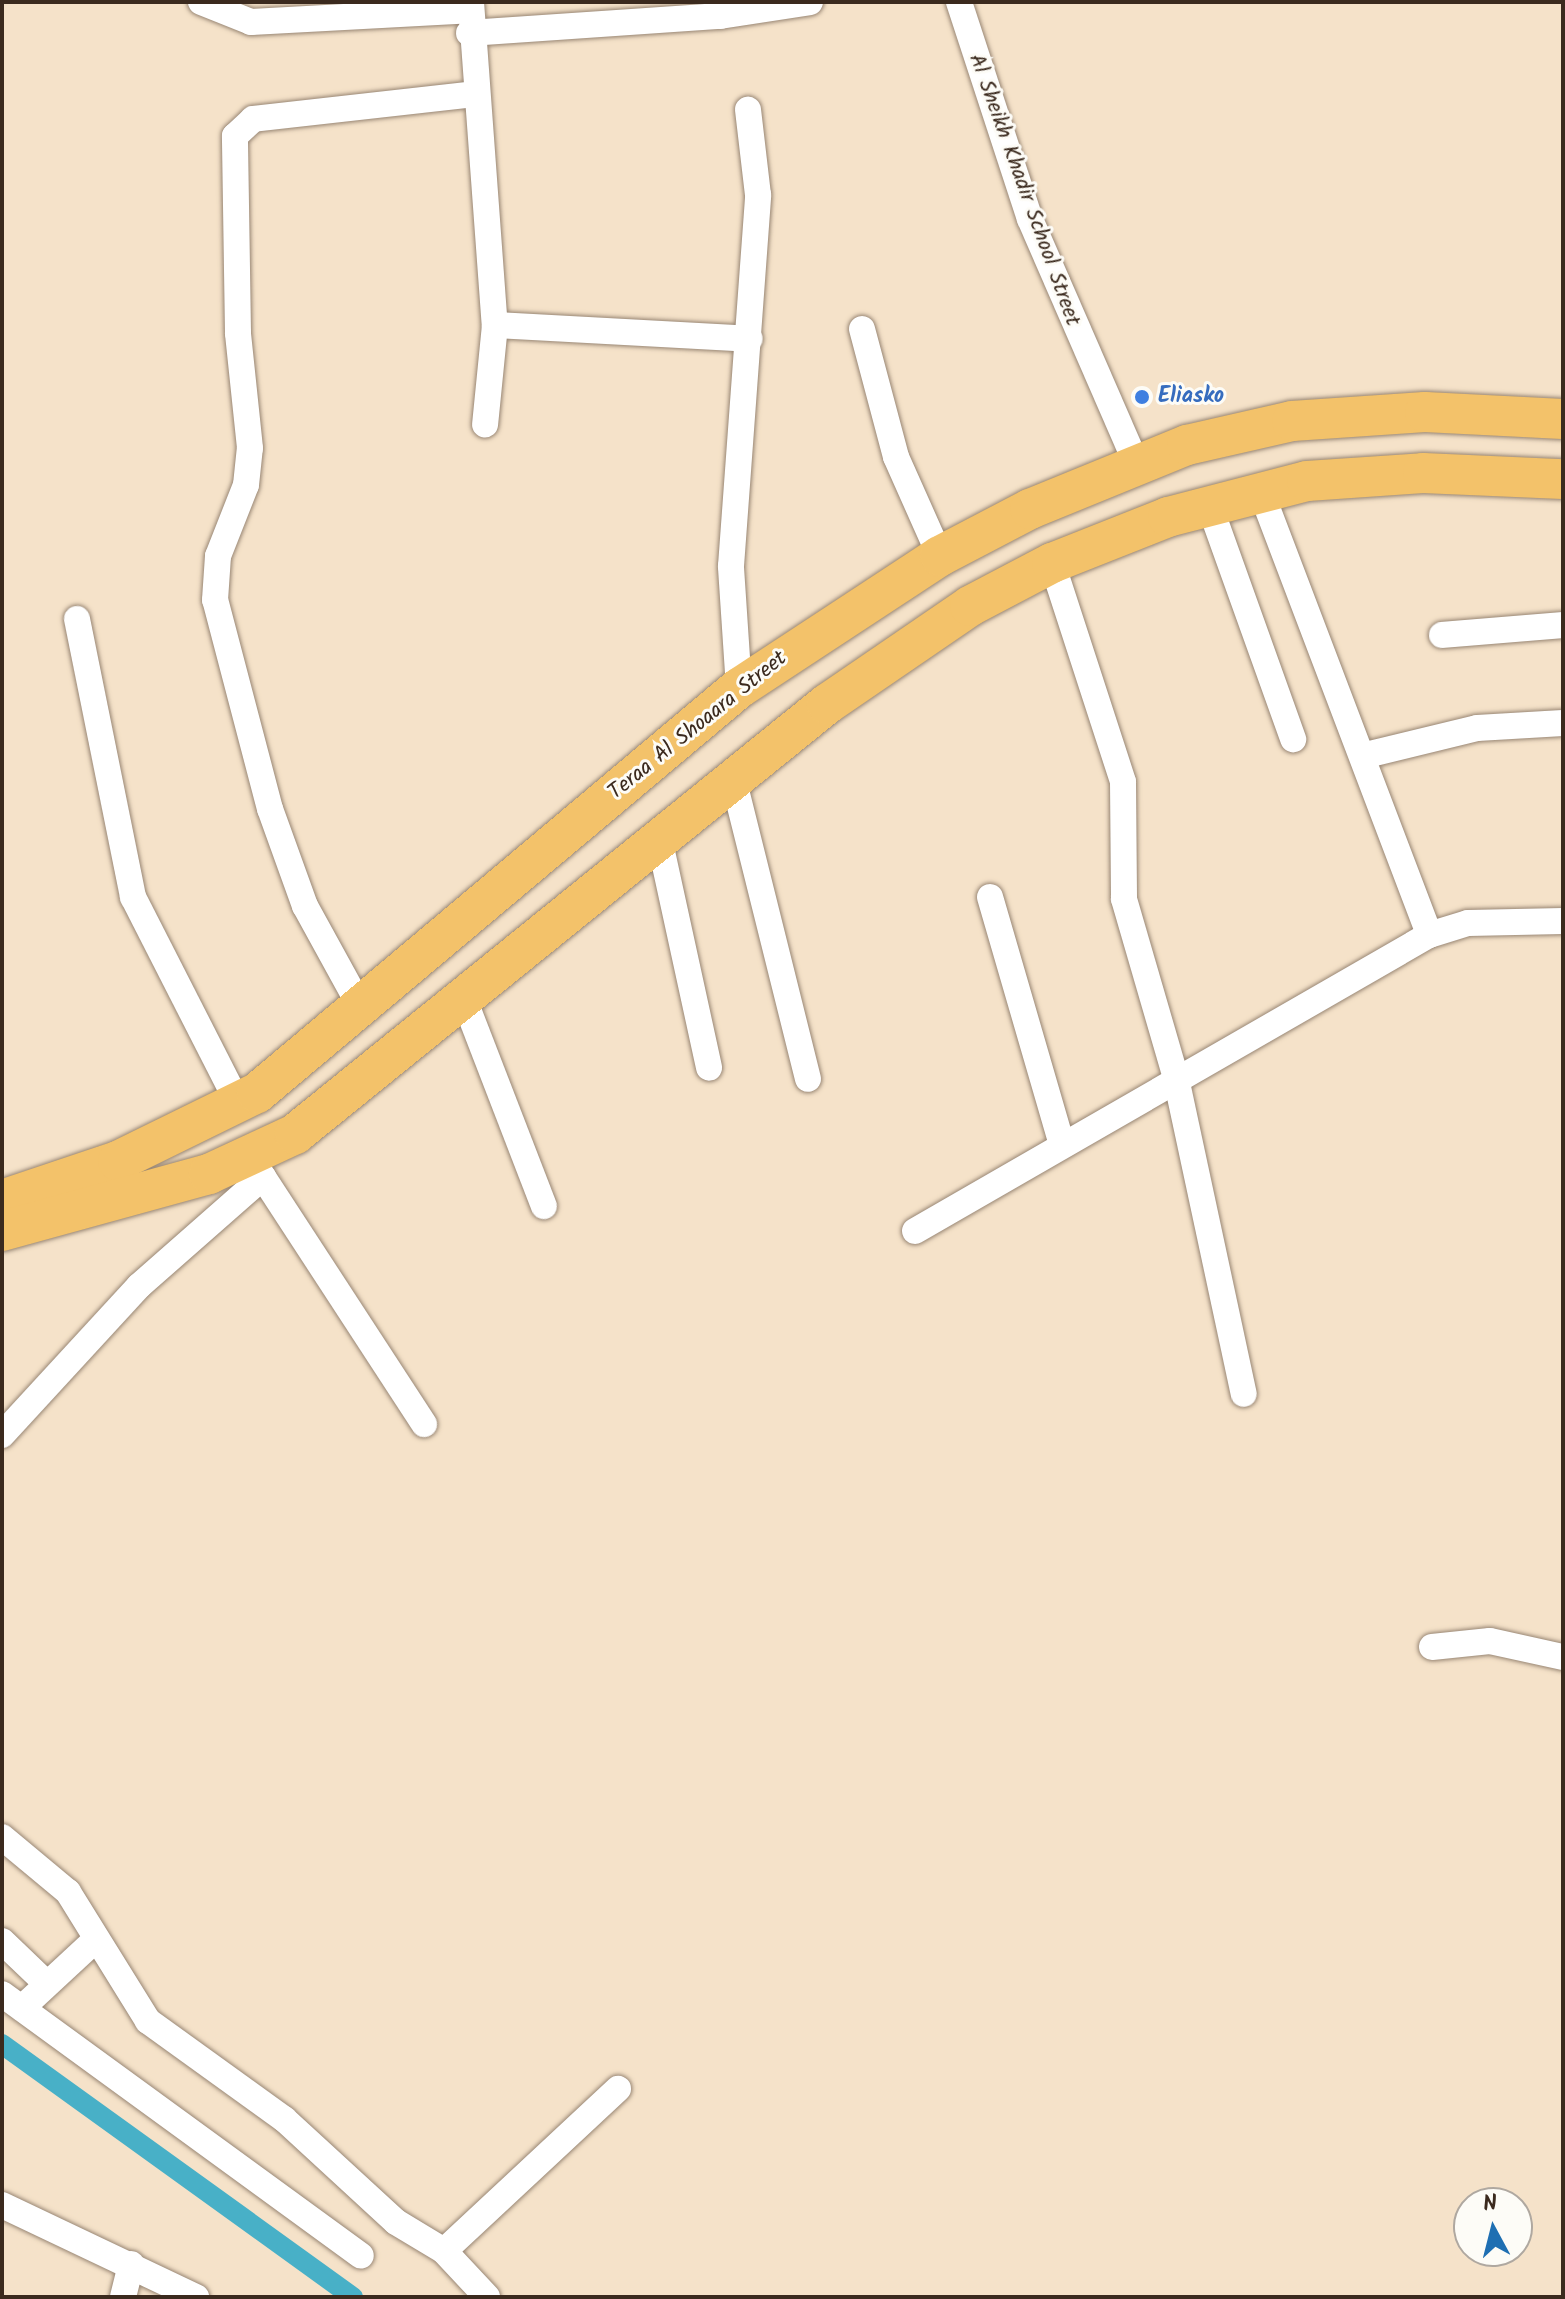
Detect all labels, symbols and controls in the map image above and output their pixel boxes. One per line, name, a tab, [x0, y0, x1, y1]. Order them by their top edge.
street label: Al Sheikh Khadir School Street	[962, 50, 1086, 330]
place label: Eliasko	[1158, 384, 1224, 410]
marker: Eliasko	[1133, 388, 1151, 406]
street label: Teraa Al Shoaara Street	[603, 646, 793, 806]
text: N	[1481, 2186, 1499, 2223]
north arrow	[1453, 2187, 1533, 2267]

